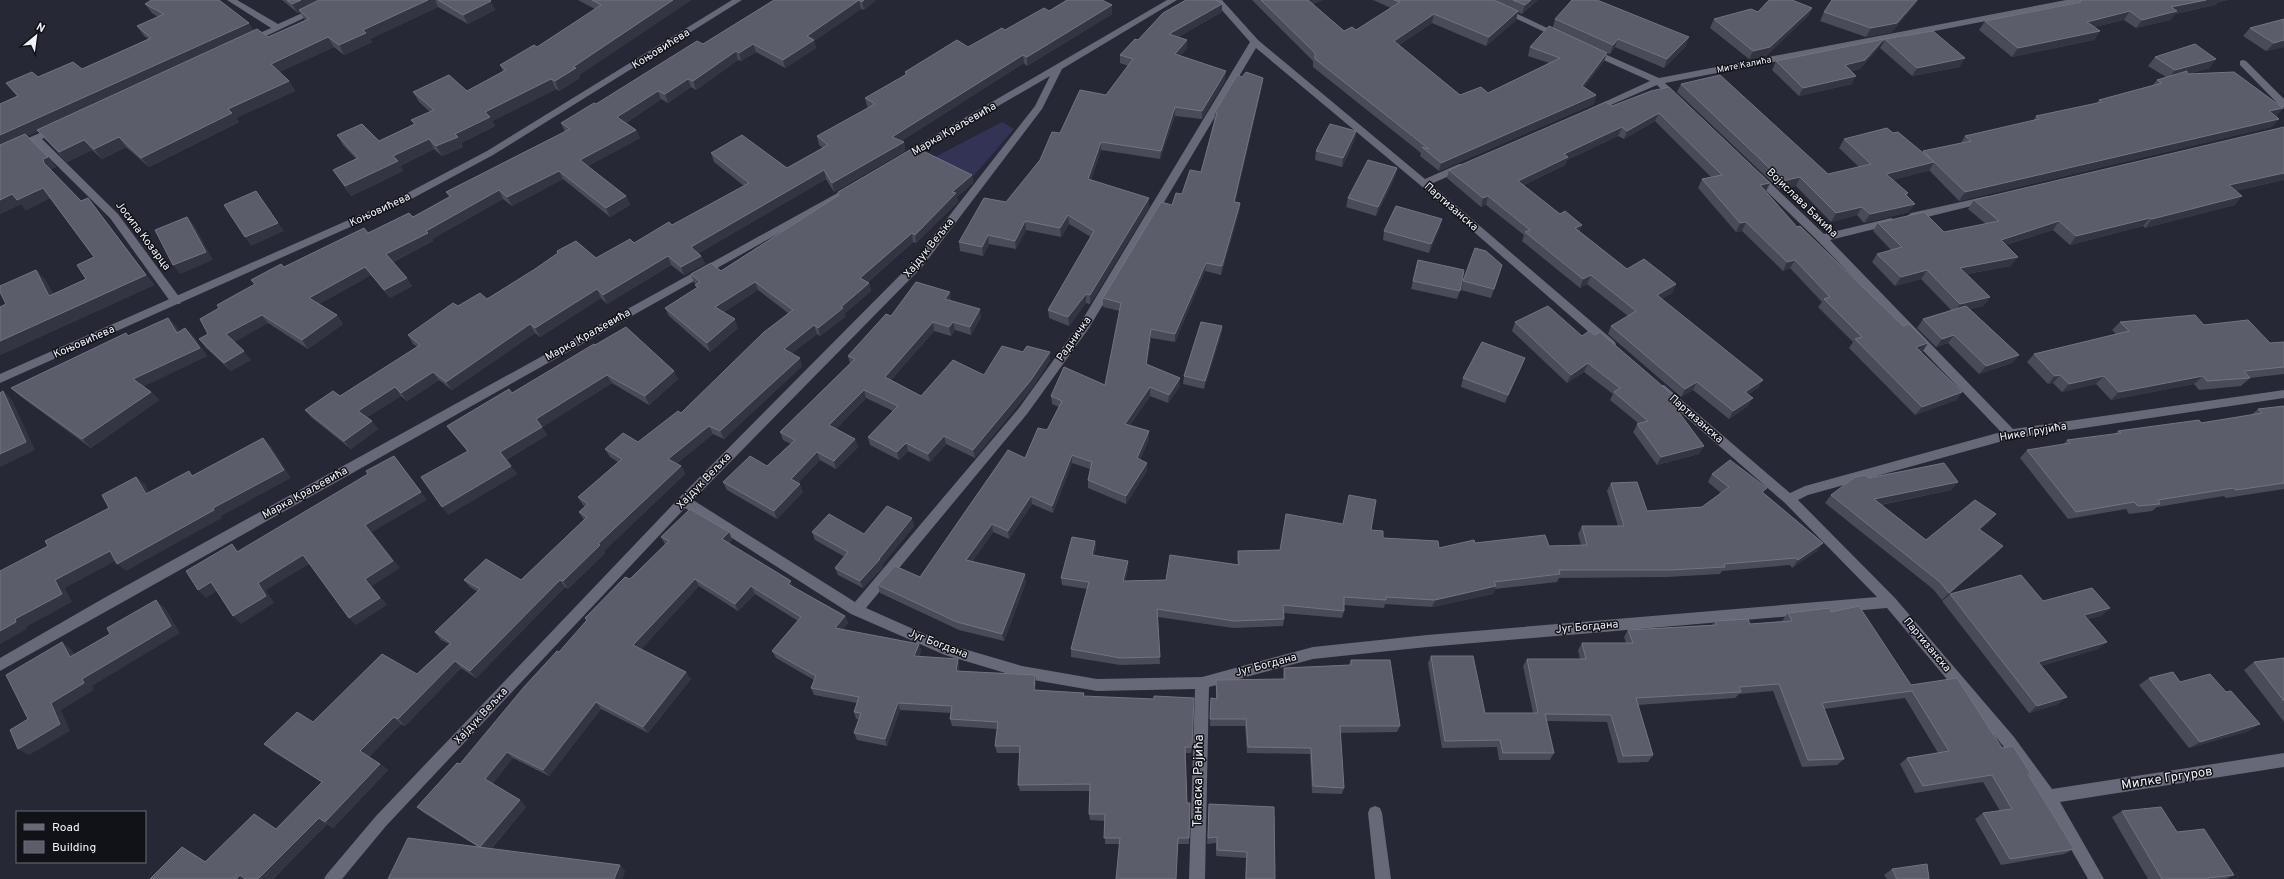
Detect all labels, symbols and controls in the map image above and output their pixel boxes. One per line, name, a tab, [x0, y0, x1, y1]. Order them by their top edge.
north arrow	[16, 16, 56, 56]
text: N	[34, 20, 47, 36]
street label: Коњовићева	[629, 26, 693, 72]
street label: Мите Калића	[1716, 54, 1772, 76]
street label: Марка Краљевића	[909, 99, 999, 159]
street label: Војислава Бакића	[1763, 165, 1841, 241]
street label: Партизанска	[1421, 180, 1481, 234]
street label: Коњовићева	[347, 190, 413, 230]
street label: Јосипа Козарца	[112, 199, 174, 274]
street label: Хајдук Вељка	[901, 215, 957, 281]
street label: Марка Краљевића	[543, 306, 633, 364]
street label: Радничка	[1054, 314, 1095, 364]
street label: Коњовићева	[51, 322, 117, 362]
street label: Партизанска	[1666, 392, 1726, 446]
street label: Нике Грујића	[1998, 419, 2068, 445]
street label: Хајдук Вељка	[674, 450, 734, 512]
street label: Марка Краљевића	[260, 464, 350, 522]
street label: Партизанска	[1900, 615, 1954, 675]
street label: Југ Богдана	[1555, 617, 1619, 637]
street label: Југ Богдана	[906, 626, 970, 662]
street label: Југ Богдана	[1234, 650, 1298, 680]
street label: Хајдук Вељка	[451, 685, 511, 747]
street label: Танаска Рајића	[1190, 735, 1208, 827]
street label: Милке Гргуров	[2120, 764, 2214, 794]
legend	[16, 811, 146, 863]
text: Road	[52, 820, 80, 836]
text: Building	[52, 840, 96, 856]

